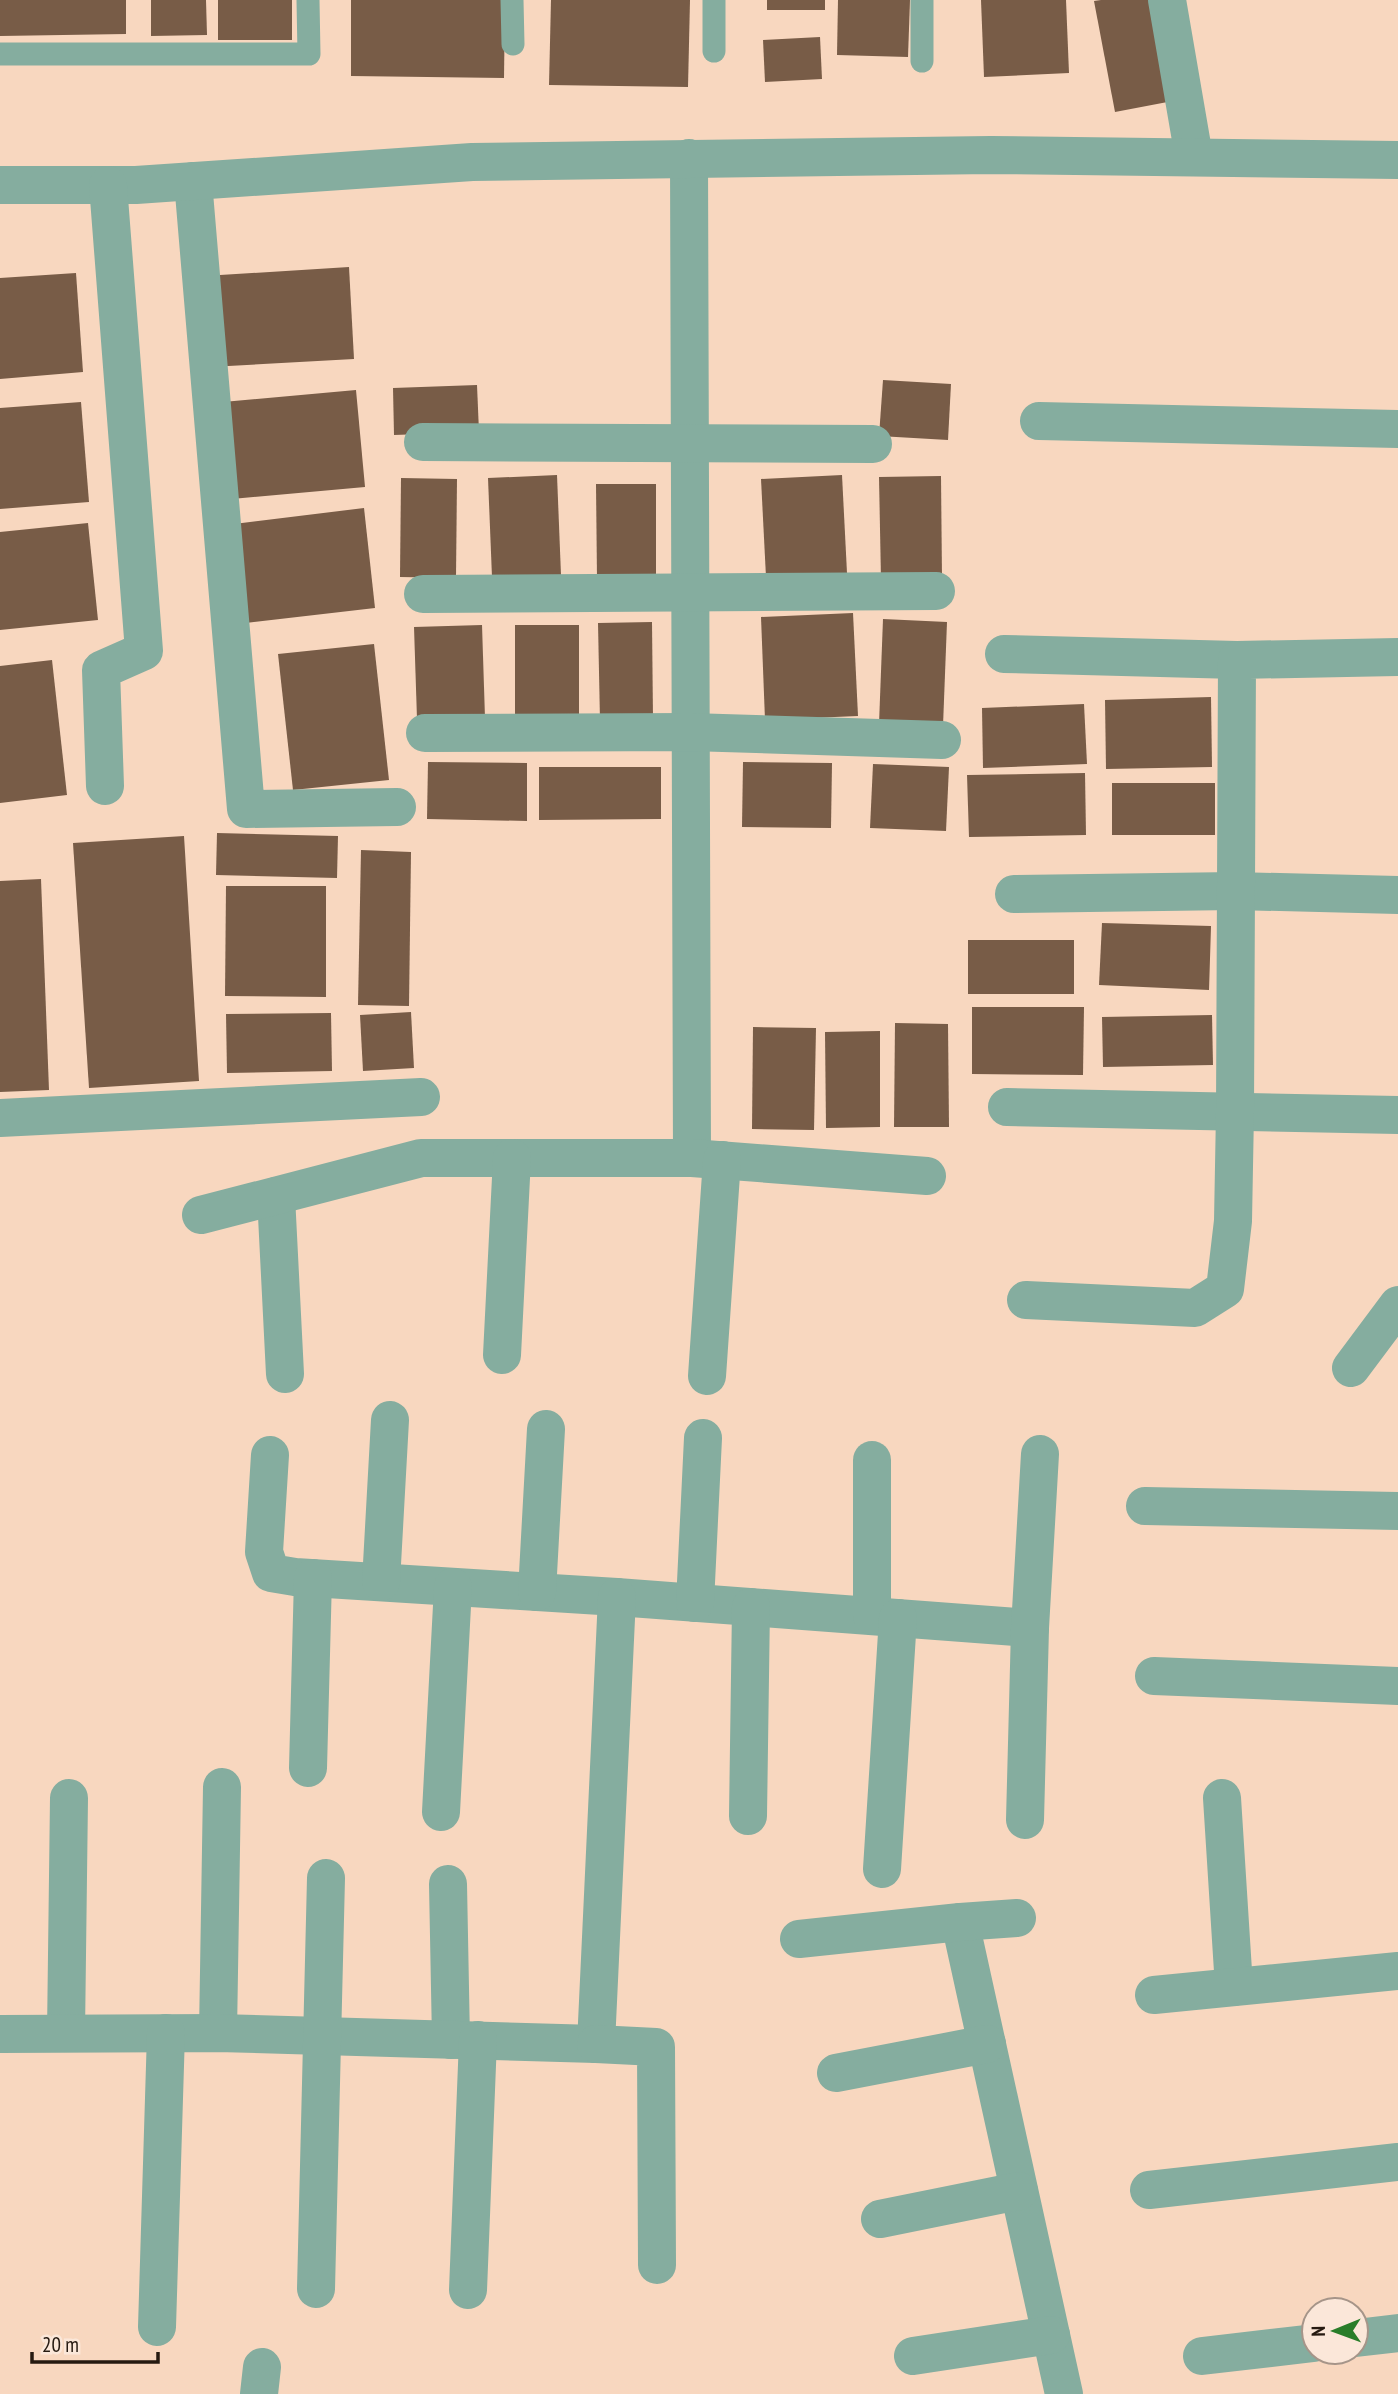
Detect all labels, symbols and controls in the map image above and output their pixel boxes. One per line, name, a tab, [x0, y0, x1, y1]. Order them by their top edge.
north arrow	[1300, 2296, 1370, 2366]
scale bar	[32, 2320, 158, 2364]
text: N	[1306, 2326, 1330, 2337]
text: 20 m	[42, 2331, 79, 2358]

